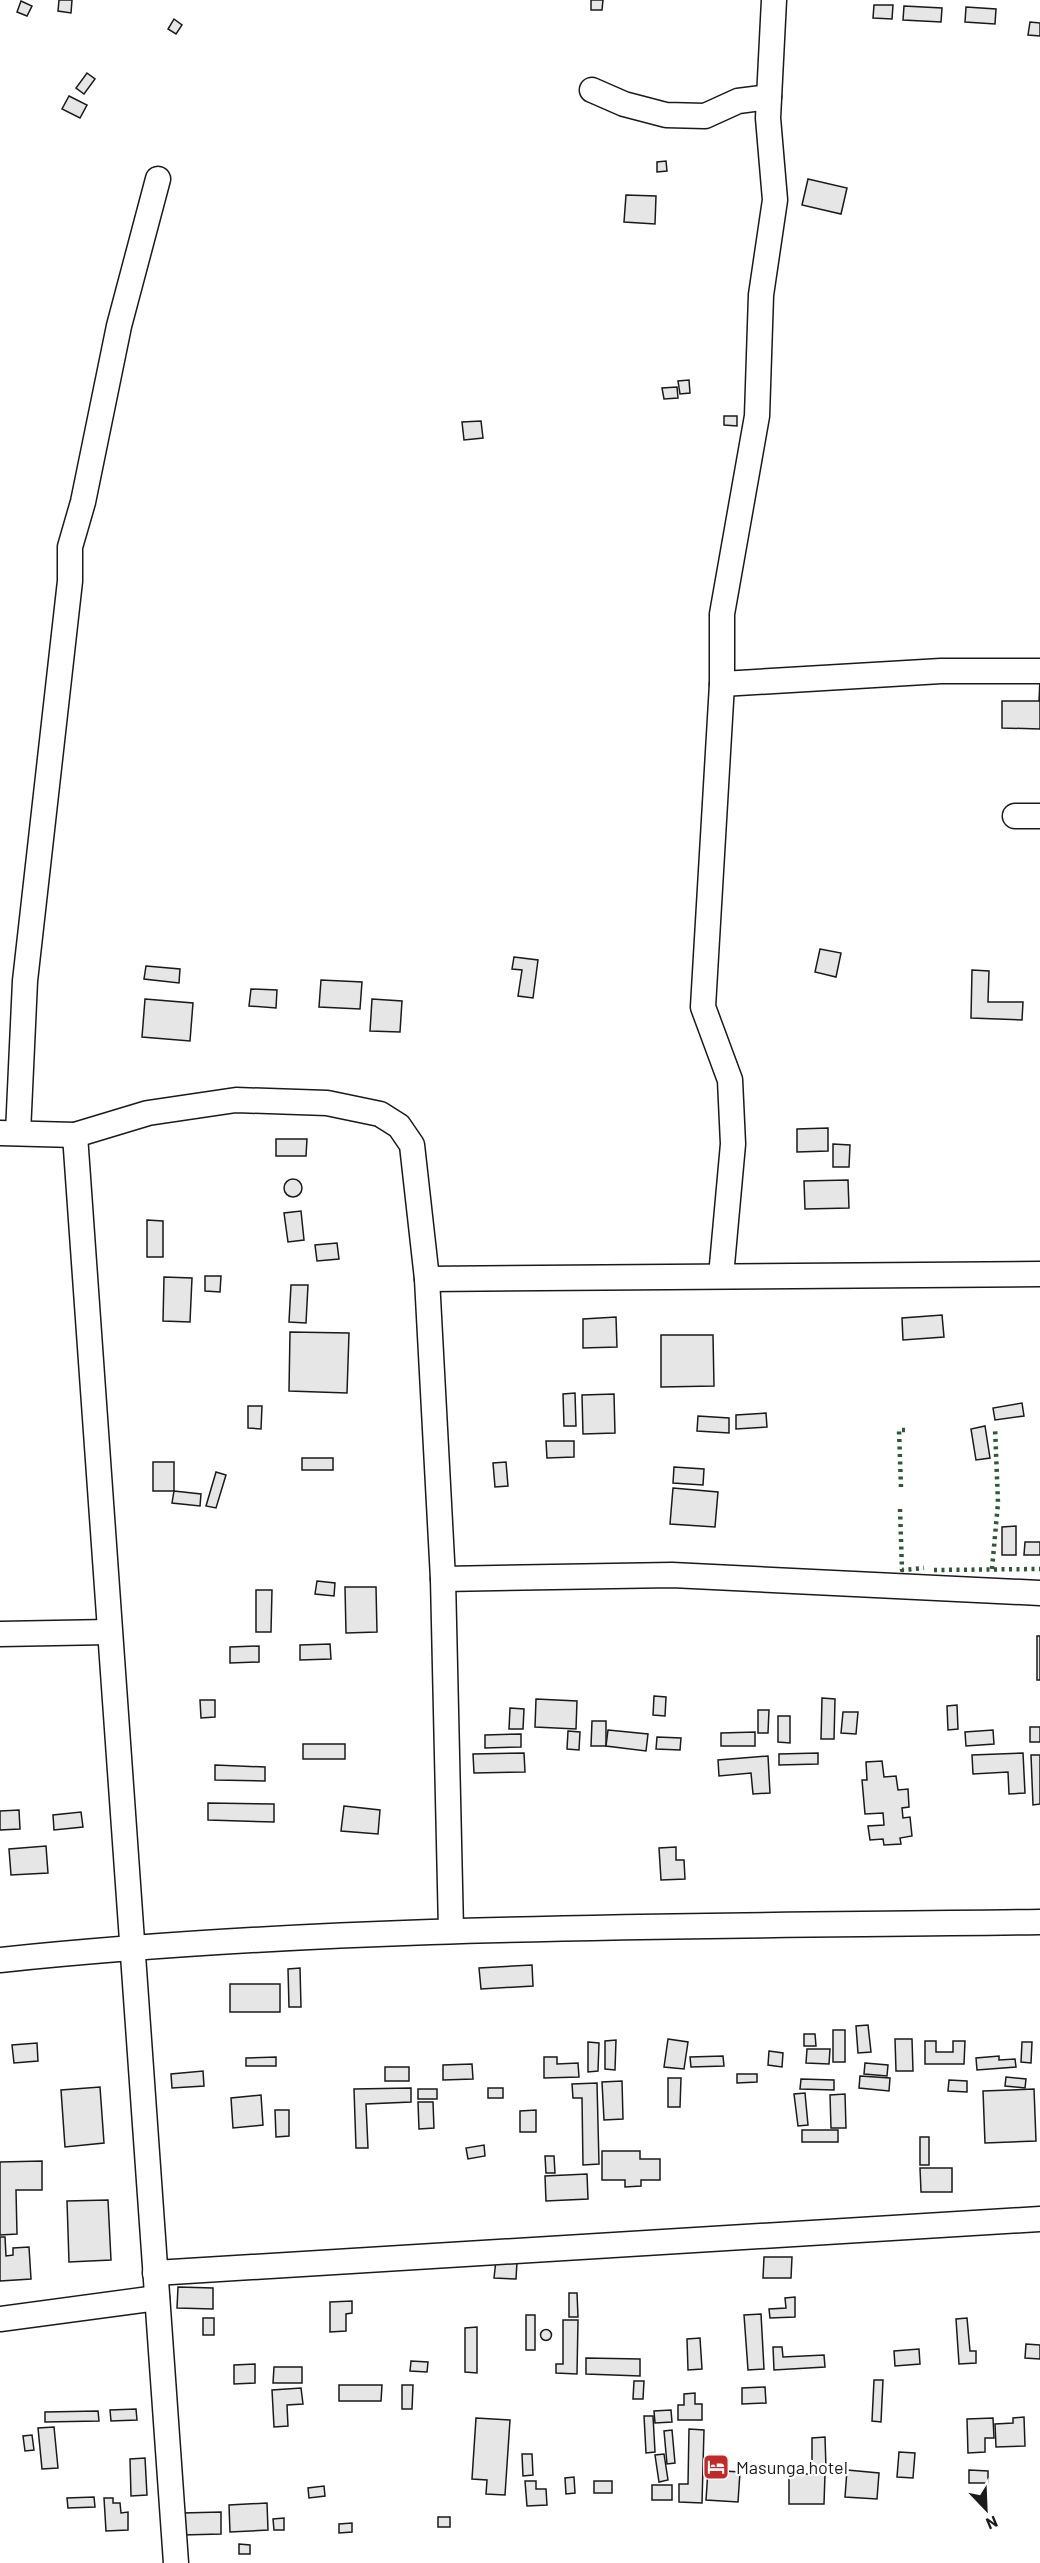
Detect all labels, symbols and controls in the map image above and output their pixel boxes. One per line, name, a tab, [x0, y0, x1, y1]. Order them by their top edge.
hotel icon: Masunga hotel	[701, 2452, 731, 2482]
place label: Masunga hotel	[736, 2456, 848, 2478]
north arrow	[956, 2479, 1016, 2539]
text: N	[983, 2512, 1001, 2534]

